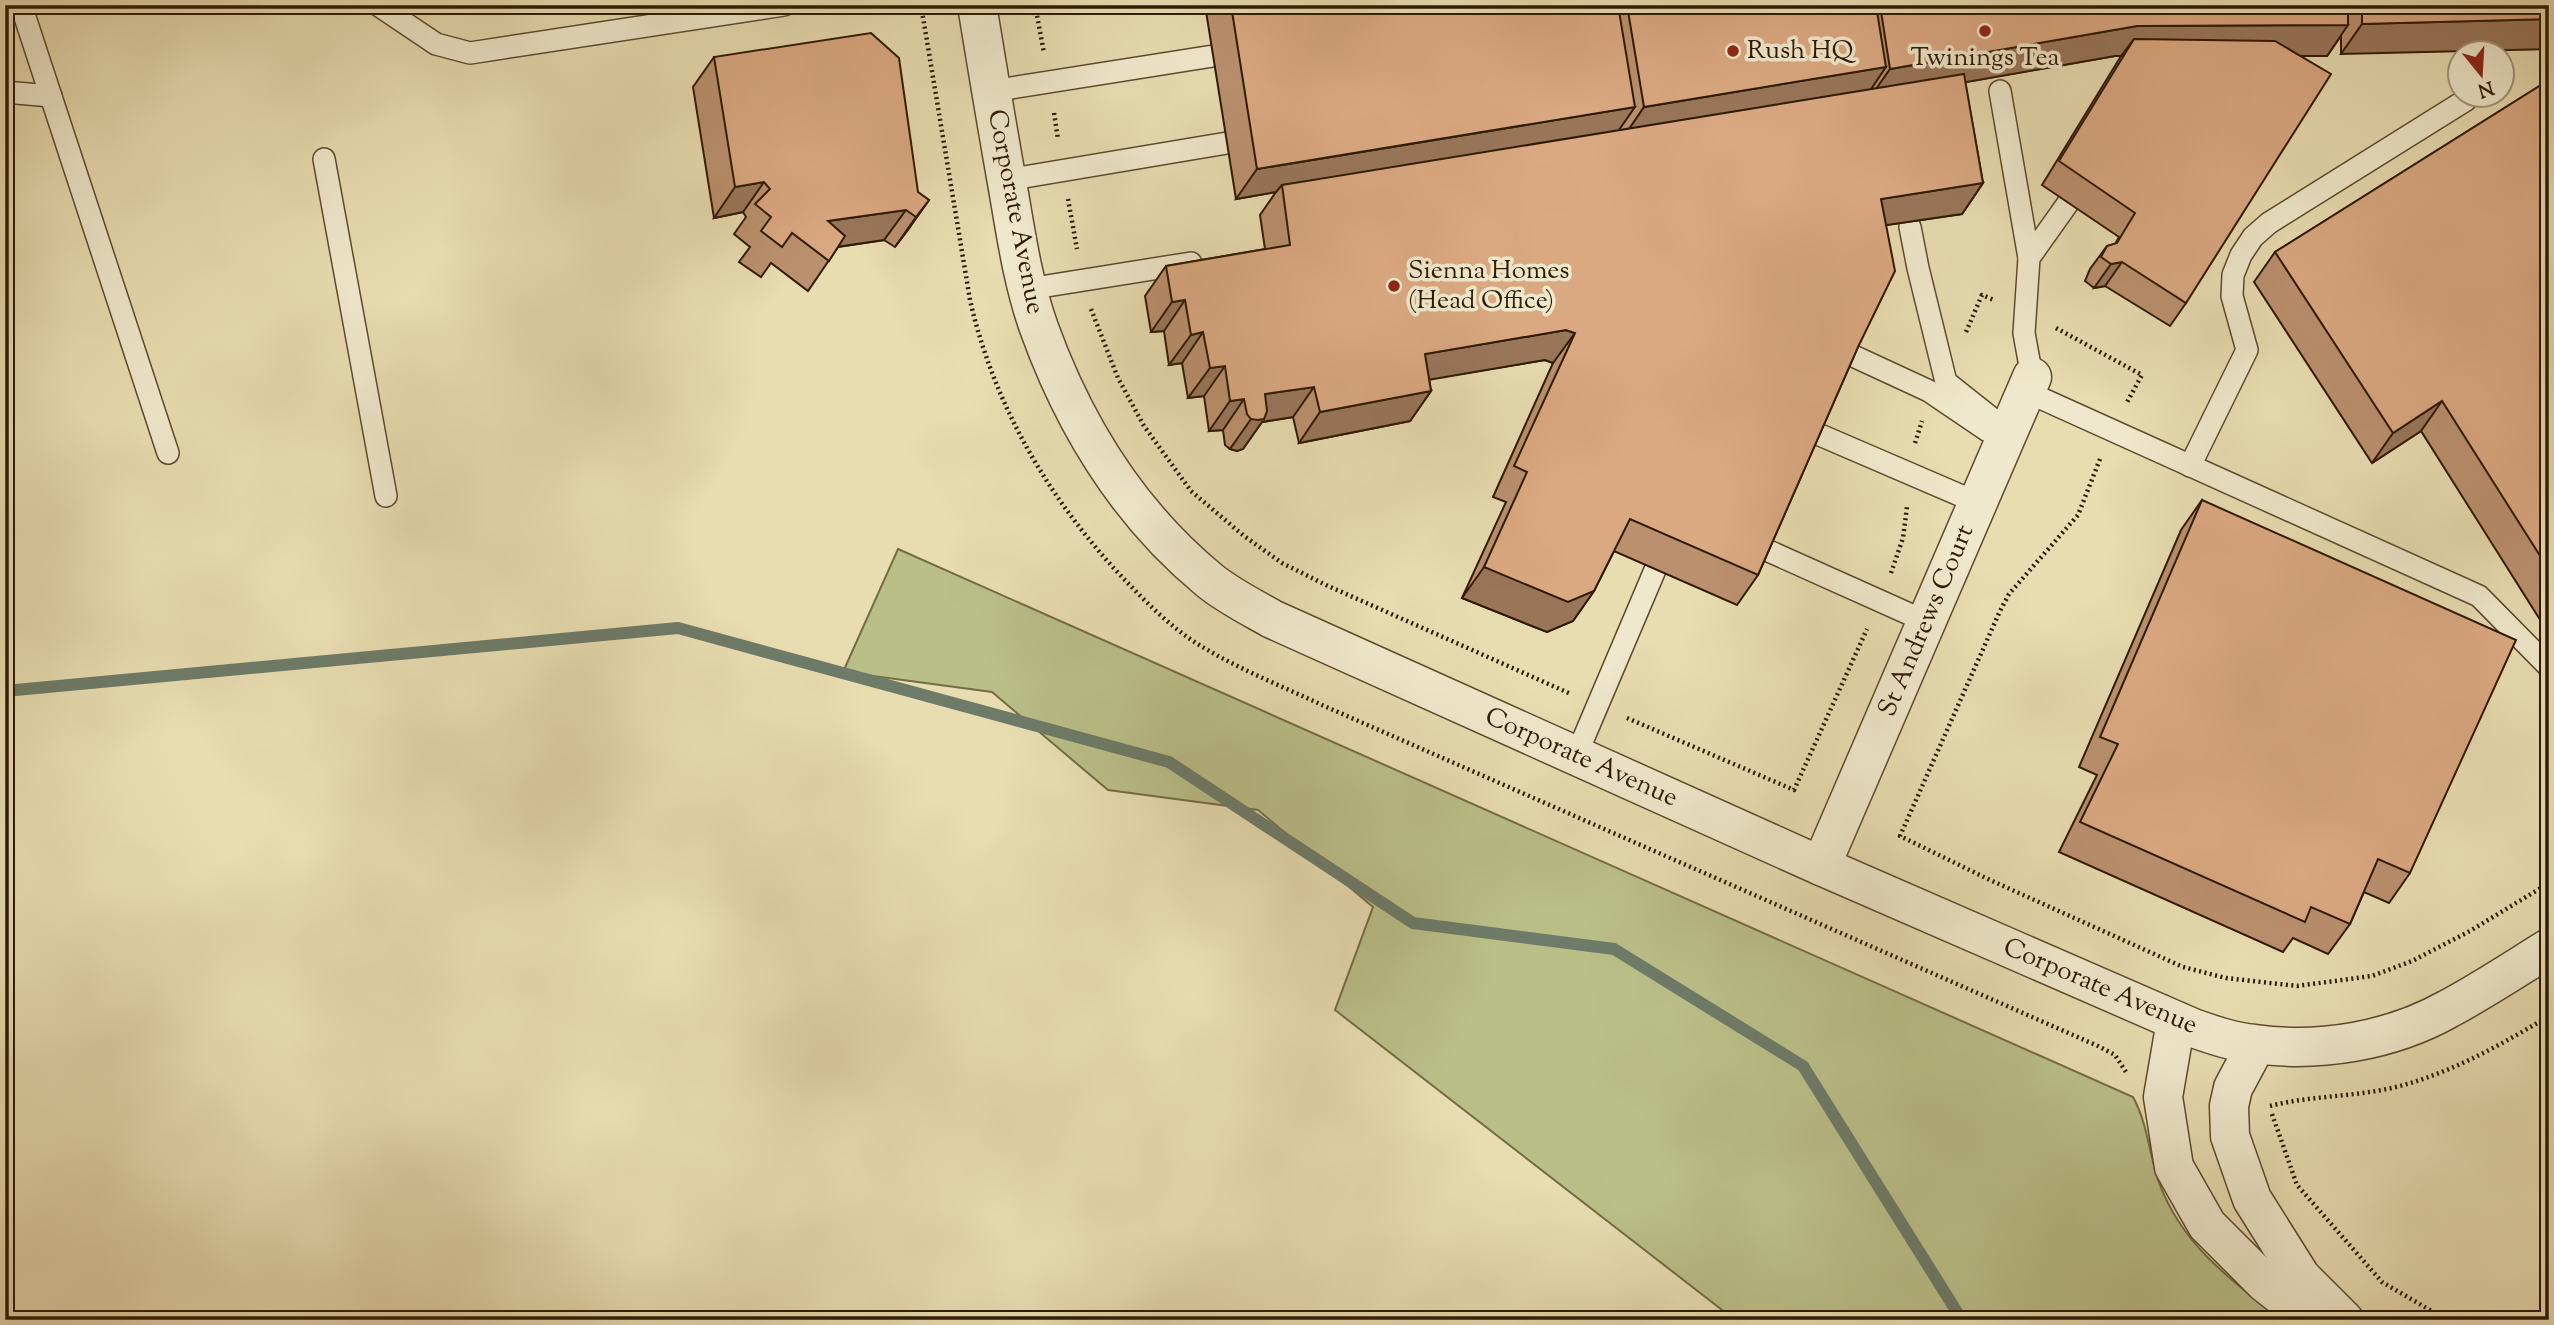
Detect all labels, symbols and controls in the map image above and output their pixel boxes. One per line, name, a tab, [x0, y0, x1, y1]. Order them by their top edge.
marker: Twinings Tea	[1977, 23, 1993, 39]
place label: Rush HQ	[1747, 33, 1856, 70]
north arrow	[2446, 38, 2516, 108]
place label: Twinings Tea	[1910, 40, 2060, 77]
marker: Rush HQ	[1725, 43, 1741, 59]
text: N	[2474, 73, 2497, 103]
street label: Corporate Avenue	[977, 107, 1053, 317]
place label: Sienna Homes (Head Office)	[1408, 253, 1570, 320]
marker: Sienna Homes (Head Office)	[1386, 278, 1402, 294]
street label: St Andrews Court	[1870, 519, 1984, 723]
street label: Corporate Avenue	[1479, 699, 1683, 817]
street label: Corporate Avenue	[1997, 929, 2203, 1045]

